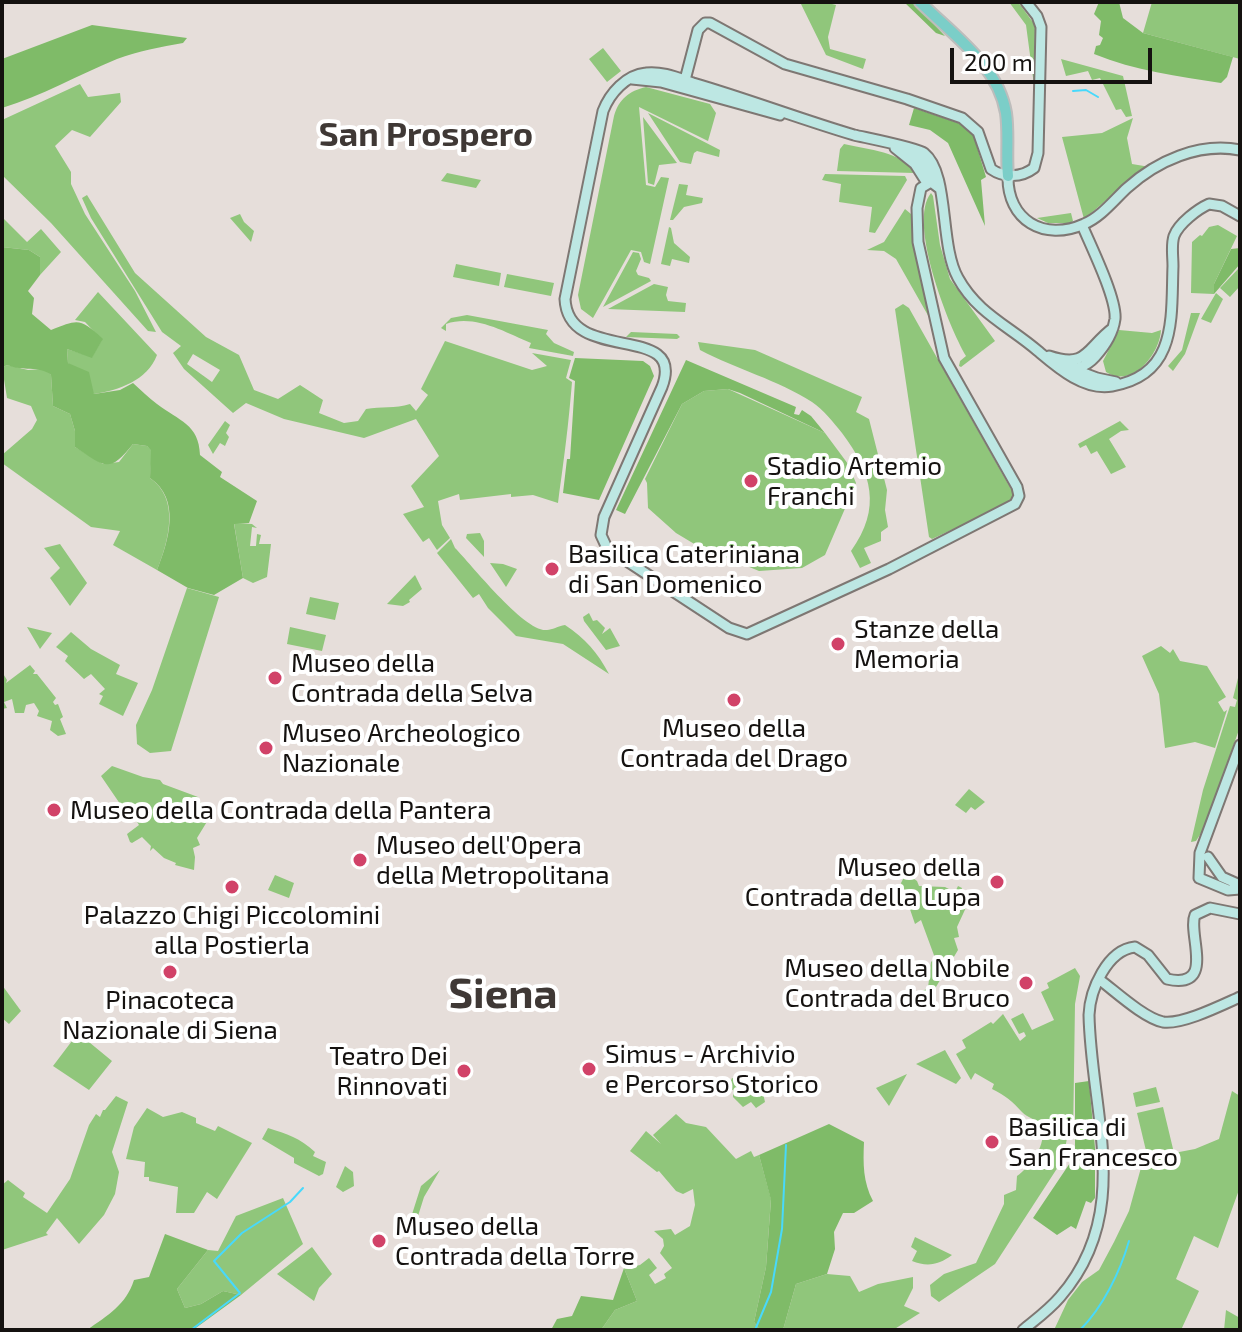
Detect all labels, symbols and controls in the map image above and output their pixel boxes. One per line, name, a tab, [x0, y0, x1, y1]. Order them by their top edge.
scale bar	[954, 32, 1156, 82]
text: 200 m	[964, 47, 1033, 76]
district label: San Prospero	[319, 115, 533, 155]
place label: Stadio Artemio Franchi	[767, 450, 942, 512]
marker: Stadio Artemio Franchi	[742, 472, 760, 490]
place label: Basilica Cateriniana di San Domenico	[568, 538, 800, 600]
marker: Basilica Cateriniana di San Domenico	[543, 560, 561, 578]
place label: Stanze della Memoria	[854, 613, 999, 674]
marker: Stanze della Memoria	[829, 635, 847, 653]
place label: Museo della Contrada della Selva	[291, 647, 533, 708]
marker: Museo della Contrada della Selva	[266, 669, 284, 687]
marker: Museo della Contrada del Drago	[725, 691, 743, 709]
place label: Museo della Contrada del Drago	[620, 712, 848, 774]
place label: Museo Archeologico Nazionale	[282, 717, 521, 778]
marker: Museo Archeologico Nazionale	[257, 739, 275, 757]
place label: Museo della Contrada della Pantera	[70, 794, 492, 826]
marker: Museo della Contrada della Pantera	[45, 801, 63, 819]
place label: Museo dell'Opera della Metropolitana	[376, 829, 609, 890]
marker: Museo dell'Opera della Metropolitana	[351, 851, 369, 869]
place label: Museo della Contrada della Lupa	[745, 851, 981, 912]
marker: Museo della Contrada della Lupa	[988, 873, 1006, 891]
marker: Palazzo Chigi Piccolomini alla Postierla	[223, 878, 241, 896]
place label: Palazzo Chigi Piccolomini alla Postierla	[84, 899, 380, 960]
place label: Museo della Nobile Contrada del Bruco	[784, 952, 1010, 1014]
marker: Pinacoteca Nazionale di Siena	[161, 963, 179, 981]
district label: Siena	[448, 969, 558, 1019]
marker: Museo della Nobile Contrada del Bruco	[1017, 974, 1035, 992]
place label: Pinacoteca Nazionale di Siena	[62, 984, 278, 1046]
place label: Simus - Archivio e Percorso Storico	[605, 1038, 819, 1100]
place label: Teatro Dei Rinnovati	[329, 1040, 448, 1102]
marker: Simus - Archivio e Percorso Storico	[580, 1060, 598, 1078]
marker: Teatro Dei Rinnovati	[455, 1062, 473, 1080]
place label: Basilica di San Francesco	[1008, 1111, 1178, 1172]
marker: Basilica di San Francesco	[983, 1133, 1001, 1151]
place label: Museo della Contrada della Torre	[395, 1210, 635, 1272]
marker: Museo della Contrada della Torre	[370, 1232, 388, 1250]

